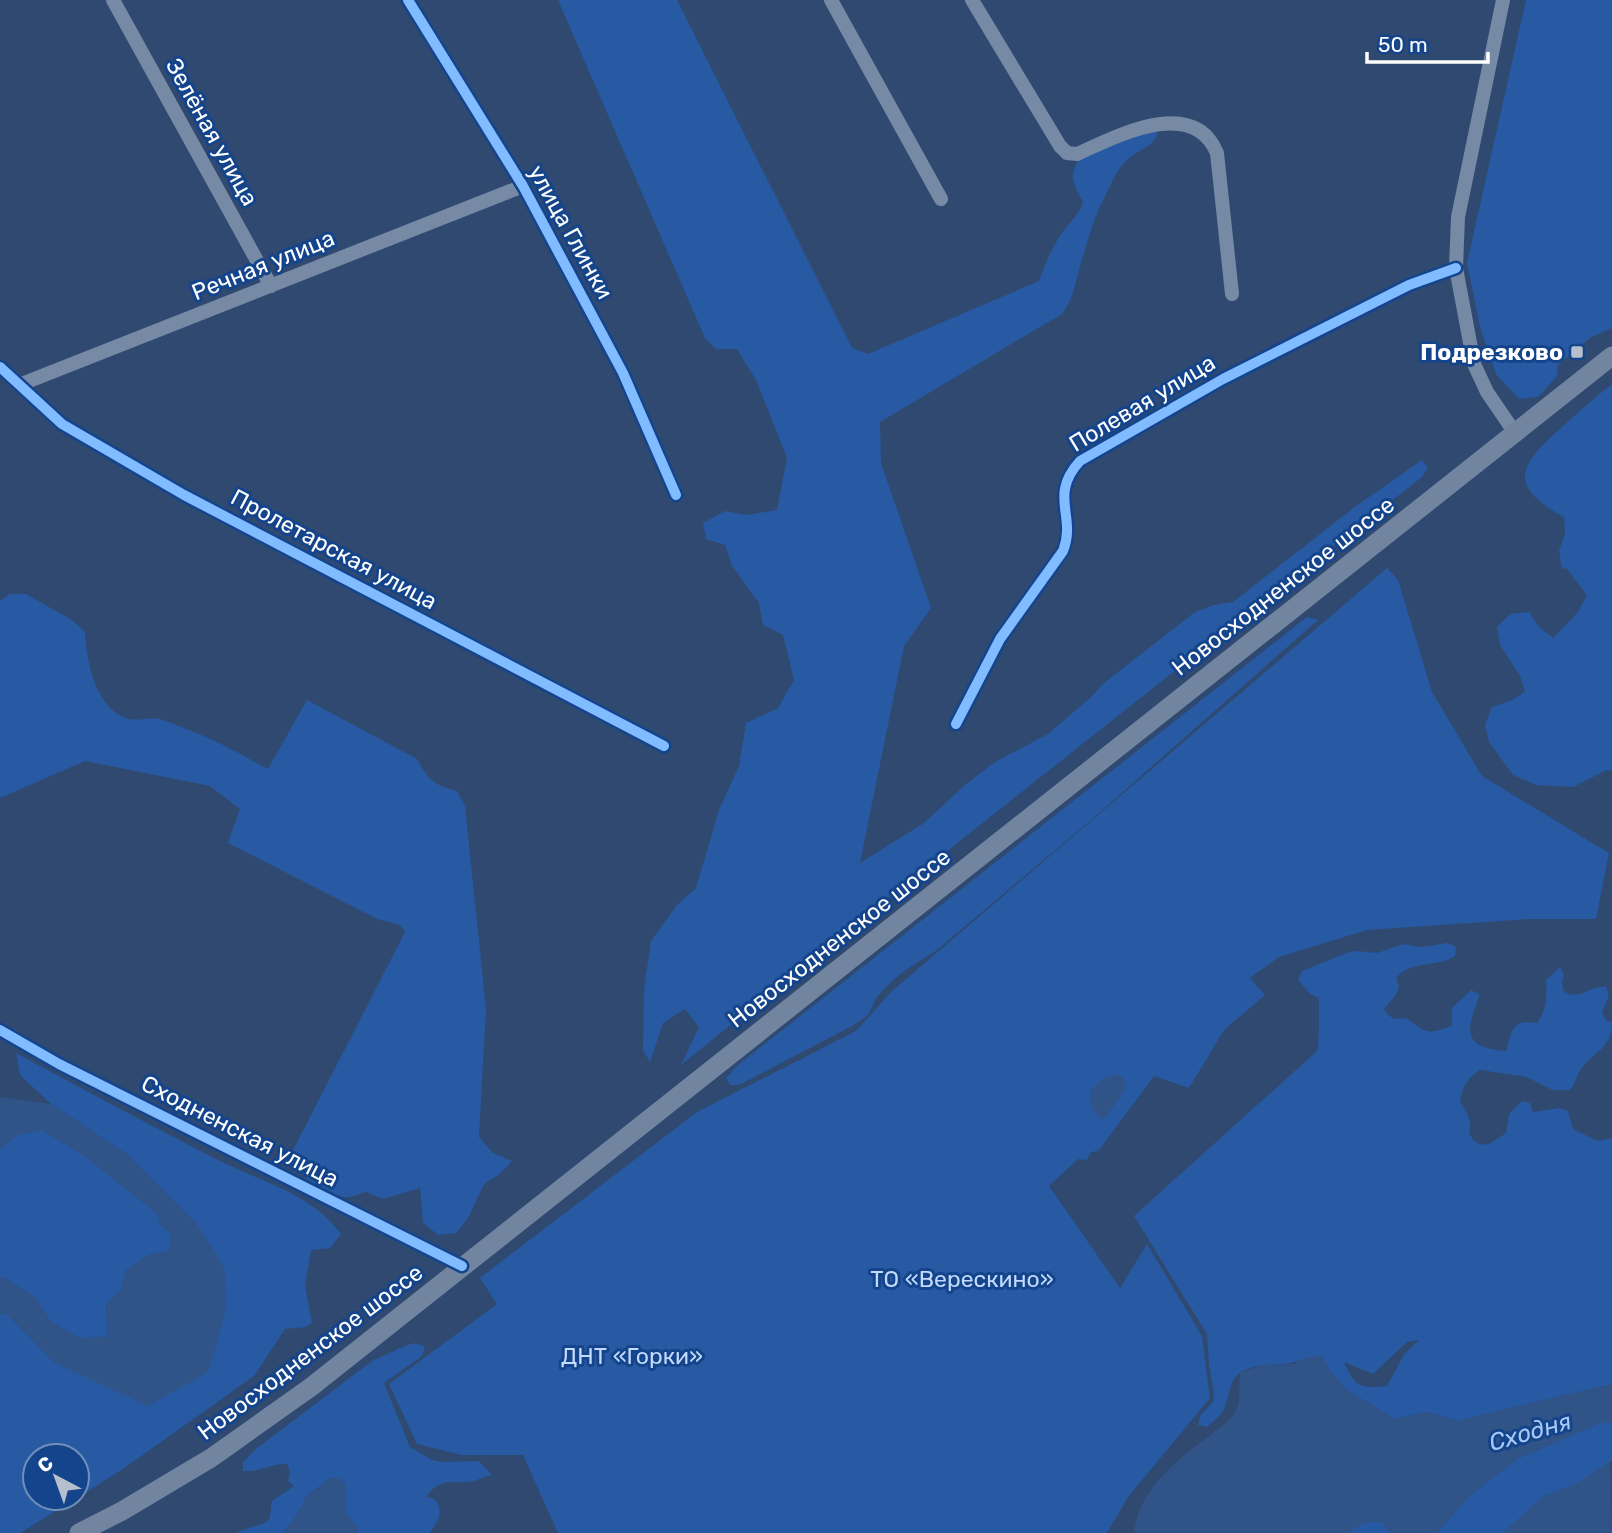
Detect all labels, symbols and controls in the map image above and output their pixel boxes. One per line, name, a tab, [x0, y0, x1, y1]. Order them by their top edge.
scale bar	[1367, 21, 1488, 65]
text: 50 m	[1378, 32, 1428, 57]
street label: Зелёная улица	[160, 53, 264, 211]
street label: улица Глинки	[523, 160, 619, 304]
street label: Речная улица	[188, 224, 338, 306]
place label: Подрезково	[1420, 338, 1563, 366]
marker: Подрезково	[1569, 344, 1585, 360]
street label: Полевая улица	[1064, 348, 1220, 458]
street label: Пролетарская улица	[226, 483, 442, 615]
street label: Новосходненское шоссе	[1166, 490, 1400, 682]
street label: Новосходненское шоссе	[722, 842, 956, 1034]
street label: Сходненская улица	[137, 1069, 343, 1193]
street label: Новосходненское шоссе	[192, 1258, 428, 1446]
park label: ТО «Верескино»	[870, 1265, 1054, 1293]
park label: ДНТ «Горки»	[561, 1342, 703, 1370]
water label: Сходня	[1486, 1407, 1574, 1457]
north arrow	[21, 1442, 91, 1512]
text: С	[33, 1451, 58, 1478]

